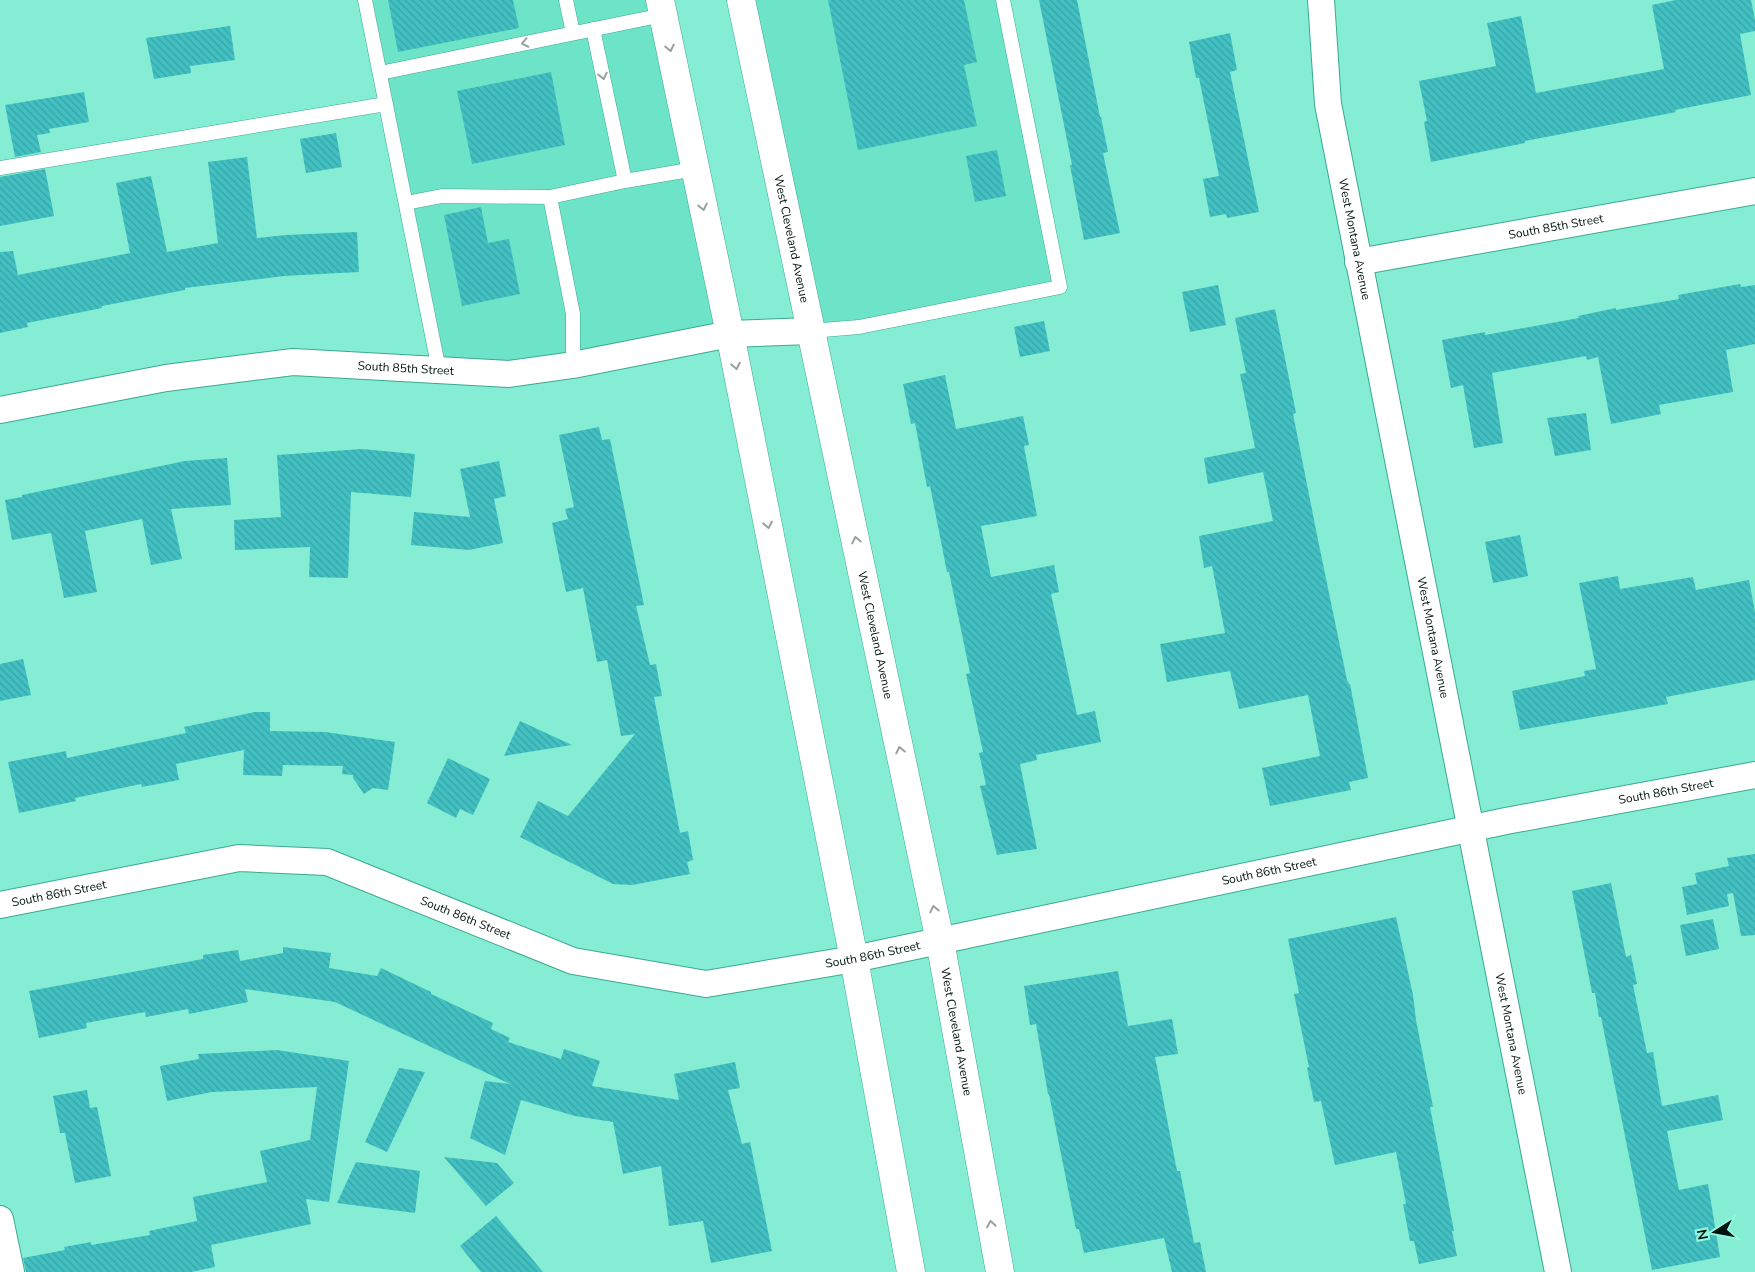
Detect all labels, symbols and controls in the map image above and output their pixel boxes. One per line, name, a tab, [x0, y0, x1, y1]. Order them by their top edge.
one-way arrow	[521, 37, 529, 48]
one-way arrow	[664, 43, 675, 52]
one-way arrow	[597, 72, 608, 81]
street label: West Cleveland Avenue	[770, 173, 813, 304]
street label: West Montana Avenue	[1335, 177, 1374, 301]
one-way arrow	[697, 202, 708, 211]
street label: South 85th Street	[1507, 210, 1605, 243]
street label: South 85th Street	[357, 358, 455, 379]
one-way arrow	[731, 361, 741, 370]
one-way arrow	[762, 521, 773, 530]
one-way arrow	[851, 535, 861, 544]
street label: West Cleveland Avenue	[854, 570, 897, 700]
street label: West Montana Avenue	[1413, 575, 1453, 700]
one-way arrow	[895, 746, 906, 755]
street label: South 86th Street	[1617, 775, 1715, 808]
street label: South 86th Street	[1220, 853, 1318, 889]
street label: South 86th Street	[10, 876, 108, 911]
street label: South 86th Street	[418, 892, 514, 943]
one-way arrow	[929, 905, 939, 914]
street label: South 86th Street	[824, 937, 922, 972]
street label: West Cleveland Avenue	[937, 966, 976, 1097]
street label: West Montana Avenue	[1491, 972, 1531, 1096]
north arrow	[1690, 1207, 1740, 1257]
one-way arrow	[986, 1220, 996, 1228]
text: N	[1692, 1227, 1713, 1241]

